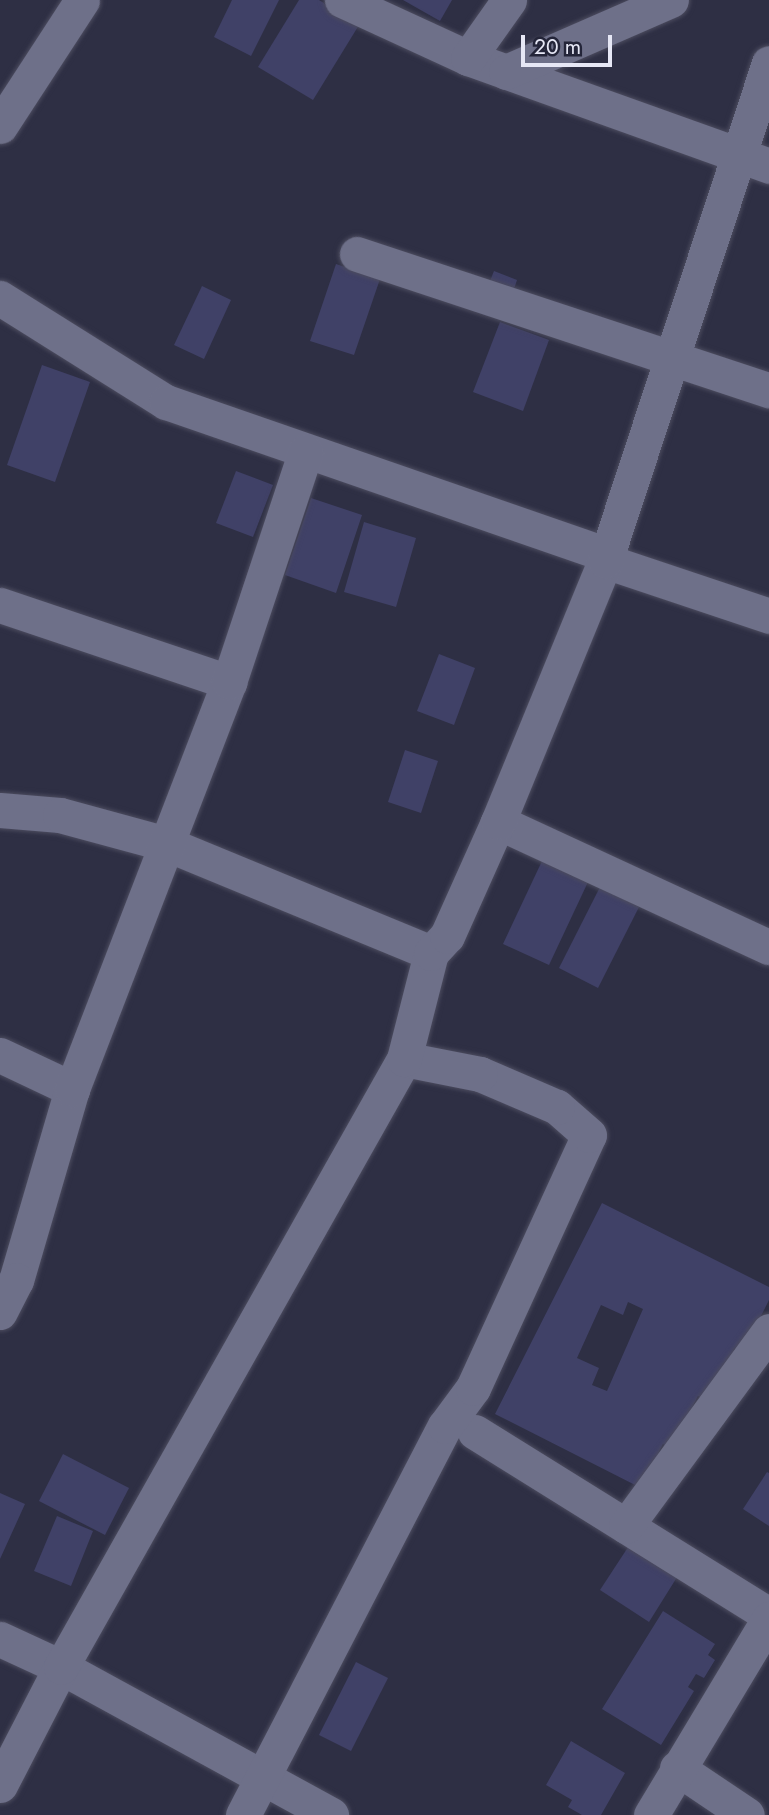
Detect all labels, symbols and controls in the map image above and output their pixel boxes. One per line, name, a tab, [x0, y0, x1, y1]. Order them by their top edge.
scale bar	[524, 21, 615, 65]
text: 20 m	[534, 32, 581, 62]

